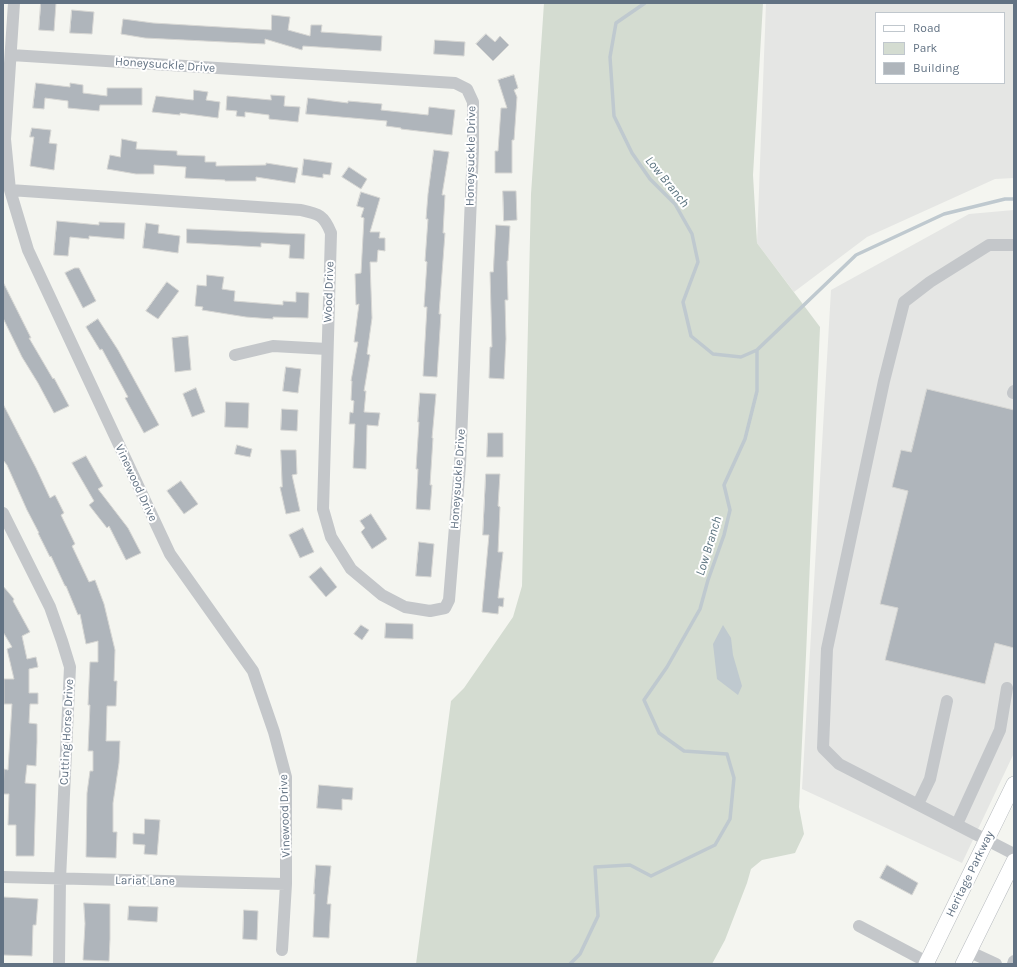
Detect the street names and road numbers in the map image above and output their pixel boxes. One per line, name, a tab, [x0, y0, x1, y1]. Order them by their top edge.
street label: Honeysuckle Drive	[114, 54, 216, 76]
street label: Honeysuckle Drive	[463, 106, 479, 206]
street label: Wood Drive	[321, 261, 337, 323]
street label: Honeysuckle Drive	[447, 428, 469, 530]
street label: Vinewood Drive	[112, 442, 160, 524]
street label: Cutting Horse Drive	[57, 679, 77, 785]
street label: Vinewood Drive	[276, 774, 294, 858]
street label: Heritage Parkway	[943, 828, 997, 920]
street label: Lariat Lane	[115, 873, 175, 889]

